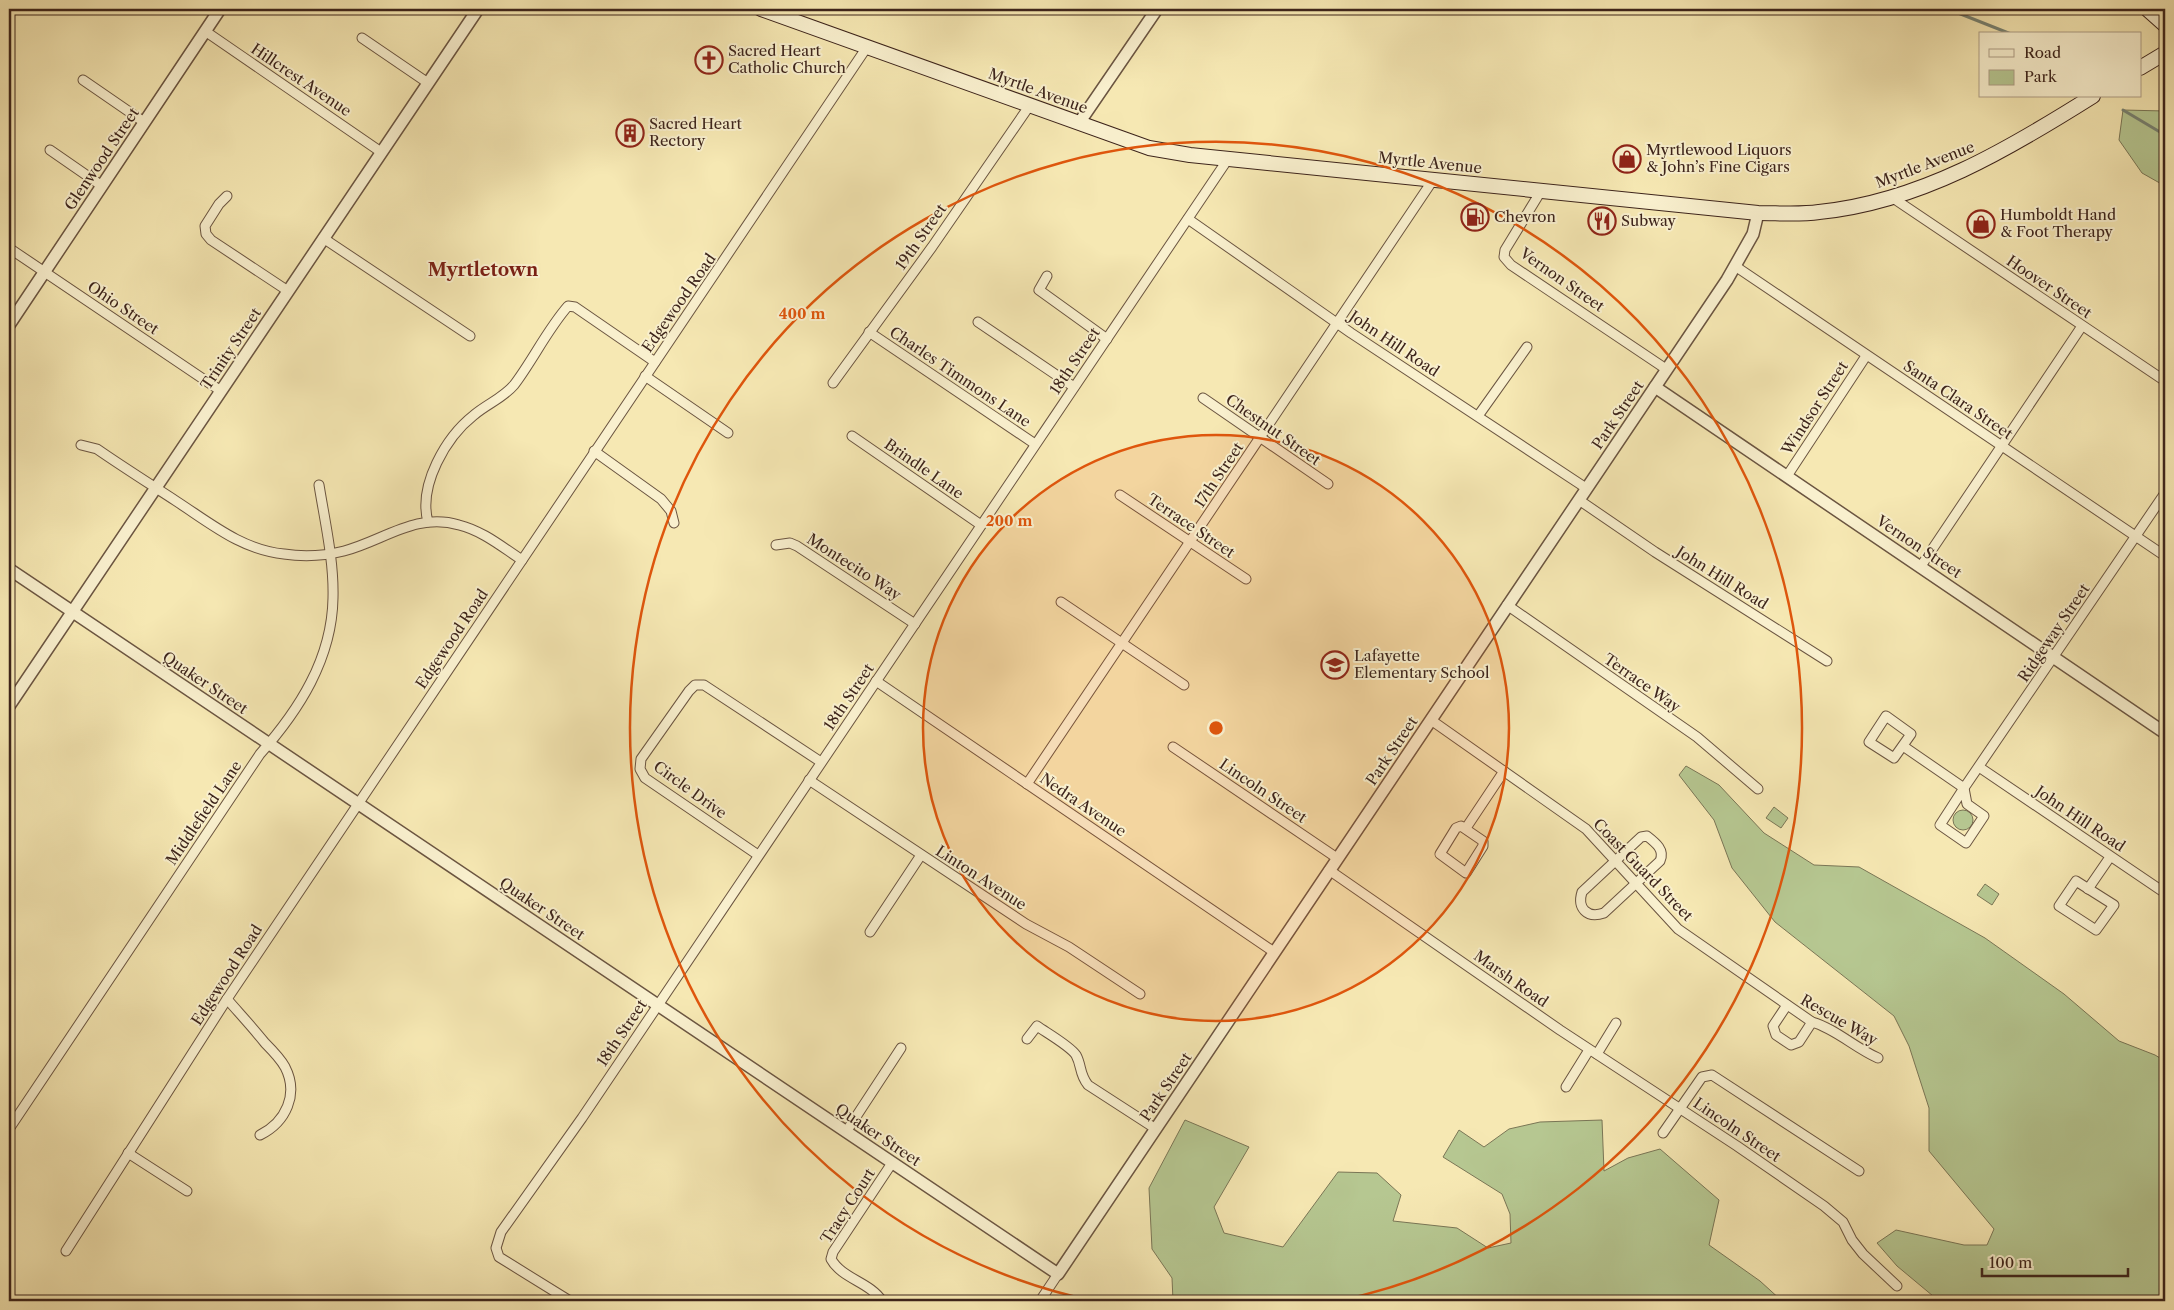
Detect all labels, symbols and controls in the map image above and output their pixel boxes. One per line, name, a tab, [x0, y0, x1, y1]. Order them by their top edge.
legend	[1979, 32, 2142, 98]
street label: Hillcrest Avenue	[247, 39, 355, 120]
place label: Sacred Heart Catholic Church	[728, 41, 846, 77]
text: Road	[2024, 43, 2061, 62]
church icon: Sacred Heart Catholic Church	[694, 45, 724, 75]
street label: Myrtle Avenue	[986, 64, 1090, 117]
text: Park	[2024, 67, 2058, 86]
street label: Glenwood Street	[60, 103, 143, 214]
place label: Sacred Heart Rectory	[649, 114, 742, 150]
building icon: Sacred Heart Rectory	[615, 118, 645, 148]
street label: Myrtle Avenue	[1873, 137, 1977, 192]
place label: Myrtlewood Liquors & John’s Fine Cigars	[1646, 140, 1792, 176]
shop icon: Myrtlewood Liquors & John’s Fine Cigars	[1612, 144, 1642, 174]
street label: Myrtle Avenue	[1377, 148, 1483, 177]
street label: 19th Street	[891, 199, 951, 273]
fuel station icon: Chevron	[1460, 202, 1490, 232]
place label: Humboldt Hand & Foot Therapy	[2000, 205, 2116, 241]
restaurant icon: Subway	[1587, 206, 1617, 236]
place label: Chevron	[1494, 207, 1557, 226]
shop icon: Humboldt Hand & Foot Therapy	[1966, 209, 1996, 239]
place label: Subway	[1621, 211, 1676, 230]
street label: Vernon Street	[1516, 243, 1609, 316]
street label: Edgewood Road	[638, 250, 720, 356]
street label: Hoover Street	[2003, 251, 2096, 323]
district label: Myrtletown	[428, 259, 539, 281]
street label: Ohio Street	[84, 277, 163, 339]
street label: Trinity Street	[196, 304, 265, 393]
text: 400 m	[779, 304, 825, 323]
street label: John Hill Road	[1344, 305, 1443, 381]
street label: Charles Timmons Lane	[886, 322, 1035, 431]
street label: 18th Street	[1045, 323, 1104, 398]
street label: Santa Clara Street	[1900, 356, 2017, 444]
street label: Windsor Street	[1777, 357, 1852, 459]
street label: Park Street	[1588, 376, 1648, 453]
street label: Chestnut Street	[1222, 390, 1325, 470]
street label: Brindle Lane	[881, 434, 968, 503]
street label: 17th Street	[1190, 438, 1248, 511]
street label: Terrace Street	[1144, 489, 1239, 562]
text: 200 m	[986, 511, 1032, 530]
street label: Vernon Street	[1872, 511, 1966, 582]
street label: Montecito Way	[804, 529, 905, 604]
street label: John Hill Road	[1671, 541, 1772, 613]
street label: Ridgeway Street	[2014, 579, 2094, 686]
street label: Edgewood Road	[411, 585, 492, 692]
place label: Lafayette Elementary School	[1354, 646, 1490, 682]
street label: Quaker Street	[159, 647, 252, 718]
street label: Terrace Way	[1600, 649, 1685, 716]
school or university icon: Lafayette Elementary School	[1320, 650, 1350, 680]
street label: 18th Street	[819, 659, 878, 734]
street label: Park Street	[1362, 712, 1422, 789]
centre of rings	[1207, 719, 1225, 737]
street label: Lincoln Street	[1216, 754, 1311, 827]
street label: Middlefield Lane	[162, 757, 246, 869]
street label: Circle Drive	[650, 757, 731, 823]
street label: Nedra Avenue	[1036, 769, 1130, 840]
street label: John Hill Road	[2030, 780, 2129, 856]
street label: Coast Guard Street	[1589, 814, 1698, 925]
street label: Linton Avenue	[932, 841, 1030, 914]
street label: Quaker Street	[496, 873, 589, 944]
street label: Edgewood Road	[187, 921, 266, 1029]
street label: Marsh Road	[1470, 946, 1552, 1011]
street label: Rescue Way	[1797, 990, 1882, 1050]
street label: 18th Street	[592, 995, 651, 1070]
street label: Park Street	[1136, 1048, 1196, 1125]
street label: Lincoln Street	[1690, 1093, 1785, 1166]
street label: Quaker Street	[832, 1099, 925, 1170]
street label: Tracy Court	[816, 1164, 879, 1247]
scale bar	[1982, 1245, 2128, 1277]
text: 100 m	[1989, 1253, 2032, 1272]

